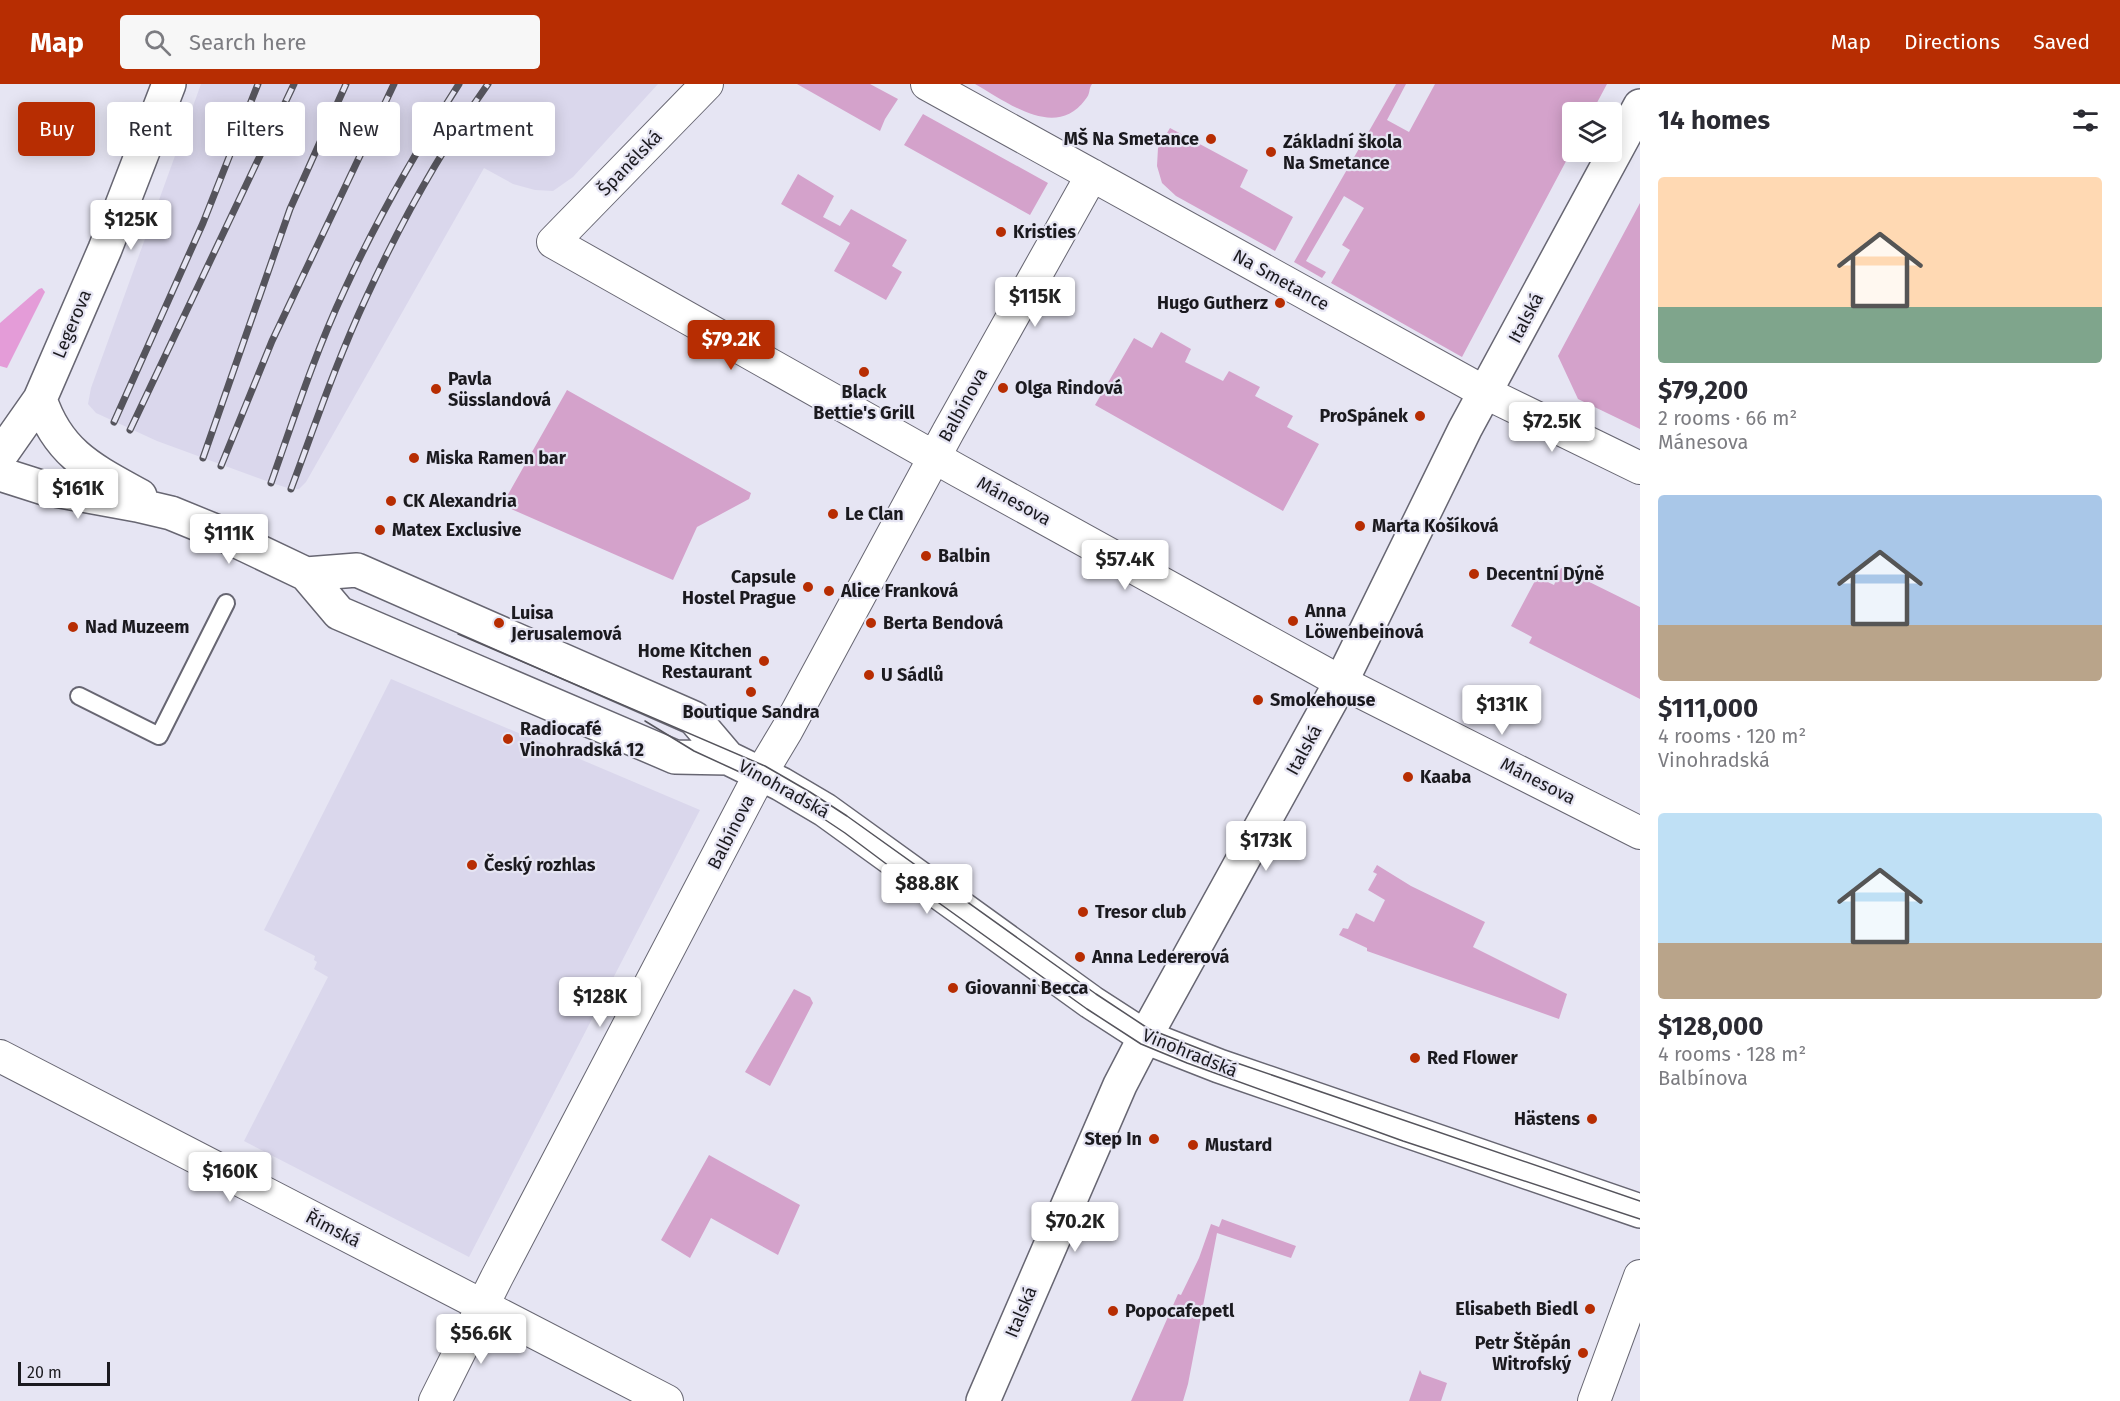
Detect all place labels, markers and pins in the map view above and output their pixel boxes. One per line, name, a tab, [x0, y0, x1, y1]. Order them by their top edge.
place label: MŠ Na Smetance	[1064, 127, 1199, 150]
place label: Základní škola Na Smetance	[1283, 131, 1402, 174]
marker: MŠ Na Smetance	[1204, 132, 1218, 146]
marker: Základní škola Na Smetance	[1264, 145, 1278, 159]
pin: $125K	[89, 200, 173, 251]
place label: Kristies	[1013, 221, 1076, 243]
marker: Kristies	[994, 225, 1008, 239]
pin: $115K	[993, 277, 1077, 328]
place label: Hugo Gutherz	[1157, 292, 1268, 314]
marker: Hugo Gutherz	[1273, 296, 1287, 310]
pin: $79.2K	[682, 320, 780, 371]
marker: Black Bettie's Grill	[857, 365, 871, 379]
place label: Pavla Süsslandová	[448, 368, 551, 411]
place label: Olga Rindová	[1015, 377, 1123, 399]
place label: Black Bettie's Grill	[813, 381, 915, 424]
marker: Olga Rindová	[996, 381, 1010, 395]
marker: Pavla Süsslandová	[429, 382, 443, 396]
pin: $72.5K	[1503, 402, 1601, 453]
place label: ProSpánek	[1319, 405, 1409, 427]
marker: ProSpánek	[1413, 409, 1427, 423]
place label: Miska Ramen bar	[426, 447, 567, 469]
marker: Miska Ramen bar	[407, 451, 421, 465]
pin: $161K	[36, 469, 120, 520]
place label: CK Alexandria	[403, 490, 517, 512]
marker: CK Alexandria	[384, 494, 398, 508]
place label: Le Clan	[845, 503, 904, 525]
marker: Le Clan	[826, 507, 840, 521]
pin: $111K	[187, 514, 271, 565]
place label: Marta Košíková	[1372, 515, 1499, 537]
place label: Matex Exclusive	[392, 519, 521, 541]
marker: Marta Košíková	[1353, 519, 1367, 533]
marker: Matex Exclusive	[373, 523, 387, 537]
pin: $57.4K	[1076, 540, 1174, 591]
place label: Balbin	[938, 545, 990, 567]
marker: Balbin	[919, 549, 933, 563]
place label: Decentní Dýně	[1486, 563, 1604, 585]
place label: Capsule Hostel Prague	[682, 566, 796, 609]
marker: Decentní Dýně	[1467, 567, 1481, 581]
marker: Capsule Hostel Prague	[801, 580, 815, 594]
place label: Alice Franková	[840, 580, 958, 602]
marker: Alice Franková	[822, 584, 836, 598]
place label: Anna Lӧwenbeinová	[1304, 600, 1424, 643]
place label: Luisa Jerusalemová	[510, 602, 622, 645]
place label: Berta Bendová	[883, 612, 1004, 634]
marker: Anna Lӧwenbeinová	[1286, 614, 1300, 628]
place label: Nad Muzeem	[85, 616, 190, 638]
marker: Luisa Jerusalemová	[492, 616, 506, 630]
marker: Berta Bendová	[864, 616, 878, 630]
marker: Nad Muzeem	[66, 620, 80, 634]
place label: Home Kitchen Restaurant	[638, 640, 753, 683]
marker: Home Kitchen Restaurant	[757, 654, 771, 668]
place label: U Sádlů	[881, 664, 944, 686]
marker: U Sádlů	[862, 668, 876, 682]
marker: Boutique Sandra	[744, 685, 758, 699]
pin: $131K	[1460, 685, 1544, 736]
place label: Smokehouse	[1270, 689, 1376, 711]
marker: Smokehouse	[1251, 693, 1265, 707]
place label: Boutique Sandra	[682, 701, 820, 723]
place label: Radiocafé Vinohradská 12	[519, 718, 644, 761]
marker: Radiocafé Vinohradská 12	[501, 732, 515, 746]
place label: Kaaba	[1420, 766, 1471, 788]
marker: Kaaba	[1401, 770, 1415, 784]
pin: $173K	[1224, 821, 1308, 872]
place label: Český rozhlas	[484, 853, 596, 876]
marker: Český rozhlas	[465, 858, 479, 872]
pin: $88.8K	[878, 864, 976, 915]
place label: Tresor club	[1095, 901, 1187, 923]
marker: Tresor club	[1076, 905, 1090, 919]
place label: Anna Ledererová	[1091, 946, 1229, 968]
marker: Anna Ledererová	[1073, 950, 1087, 964]
pin: $128K	[558, 977, 642, 1028]
place label: Giovanni Becca	[965, 977, 1089, 999]
marker: Giovanni Becca	[946, 981, 960, 995]
place label: Red Flower	[1427, 1047, 1519, 1069]
marker: Red Flower	[1408, 1051, 1422, 1065]
place label: Hästens	[1514, 1108, 1580, 1130]
marker: Hästens	[1585, 1112, 1599, 1126]
place label: Step In	[1084, 1128, 1142, 1150]
marker: Step In	[1147, 1132, 1161, 1146]
place label: Mustard	[1205, 1134, 1272, 1156]
marker: Mustard	[1186, 1138, 1200, 1152]
pin: $160K	[188, 1152, 272, 1203]
pin: $70.2K	[1026, 1202, 1124, 1253]
place label: Elisabeth Biedl	[1455, 1298, 1579, 1320]
place label: Popocafepetl	[1125, 1300, 1235, 1322]
marker: Elisabeth Biedl	[1583, 1302, 1597, 1316]
marker: Popocafepetl	[1106, 1304, 1120, 1318]
pin: $56.6K	[432, 1314, 530, 1365]
place label: Petr Štěpán Witrofský	[1475, 1331, 1572, 1375]
marker: Petr Štěpán Witrofský	[1576, 1346, 1590, 1360]

